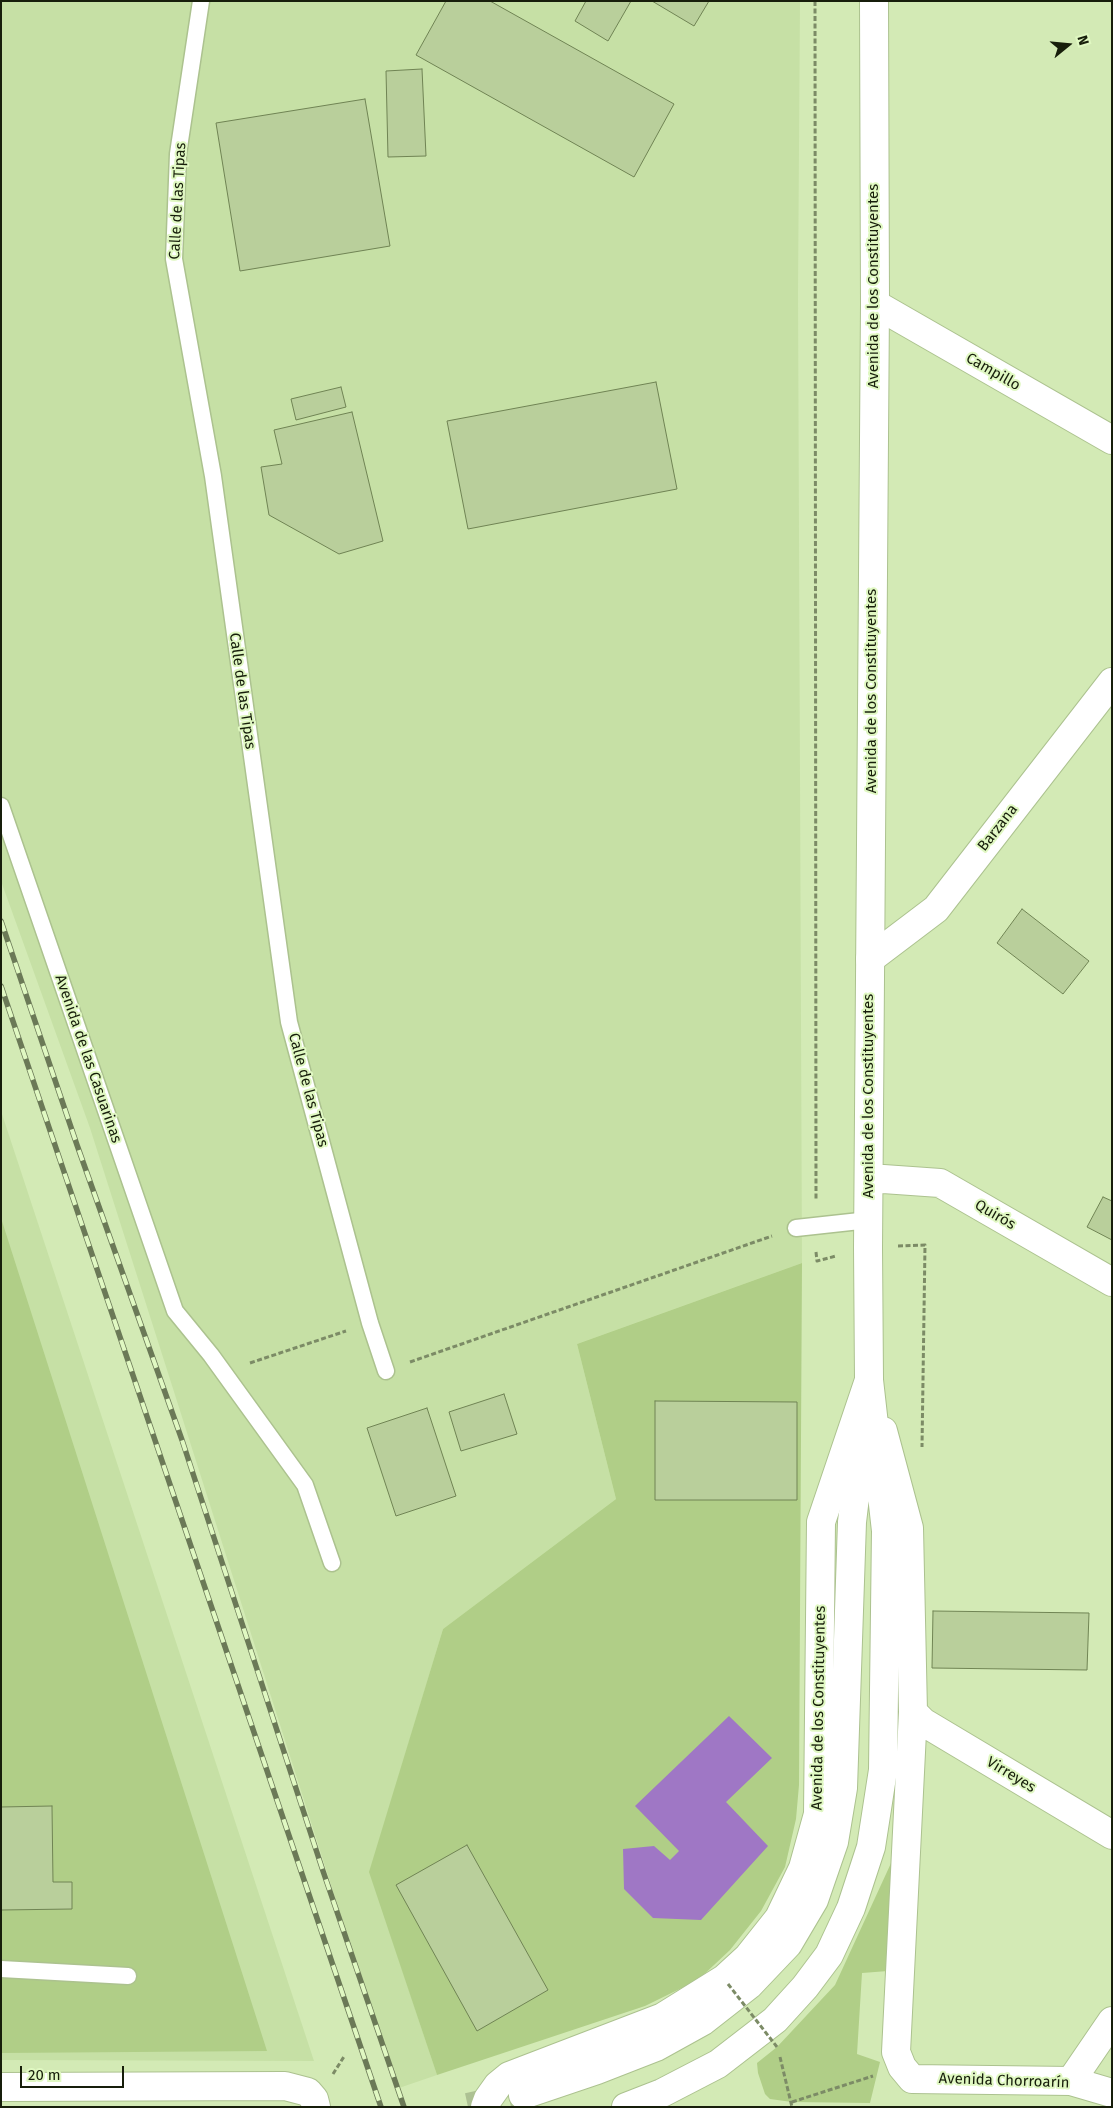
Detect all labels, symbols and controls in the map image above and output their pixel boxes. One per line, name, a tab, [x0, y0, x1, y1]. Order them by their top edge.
north arrow	[1043, 20, 1093, 70]
text: N	[1073, 34, 1092, 47]
street label: Calle de las Tipas	[166, 142, 190, 260]
street label: Avenida de los Constituyentes	[865, 184, 883, 388]
street label: Campillo	[963, 349, 1023, 395]
street label: Avenida de los Constituyentes	[863, 589, 881, 793]
street label: Calle de las Tipas	[225, 632, 259, 750]
street label: Barzana	[974, 801, 1022, 855]
street label: Avenida de las Casuarinas	[51, 973, 125, 1145]
street label: Avenida de los Constituyentes	[860, 994, 878, 1198]
street label: Calle de las Tipas	[284, 1031, 332, 1149]
street label: Quirós	[971, 1196, 1019, 1234]
street label: Avenida de los Constituyentes	[808, 1606, 830, 1810]
street label: Virreyes	[983, 1753, 1039, 1797]
scale bar	[22, 2056, 126, 2088]
text: 20 m	[28, 2066, 61, 2084]
street label: Avenida Chorroarín	[938, 2070, 1070, 2092]

